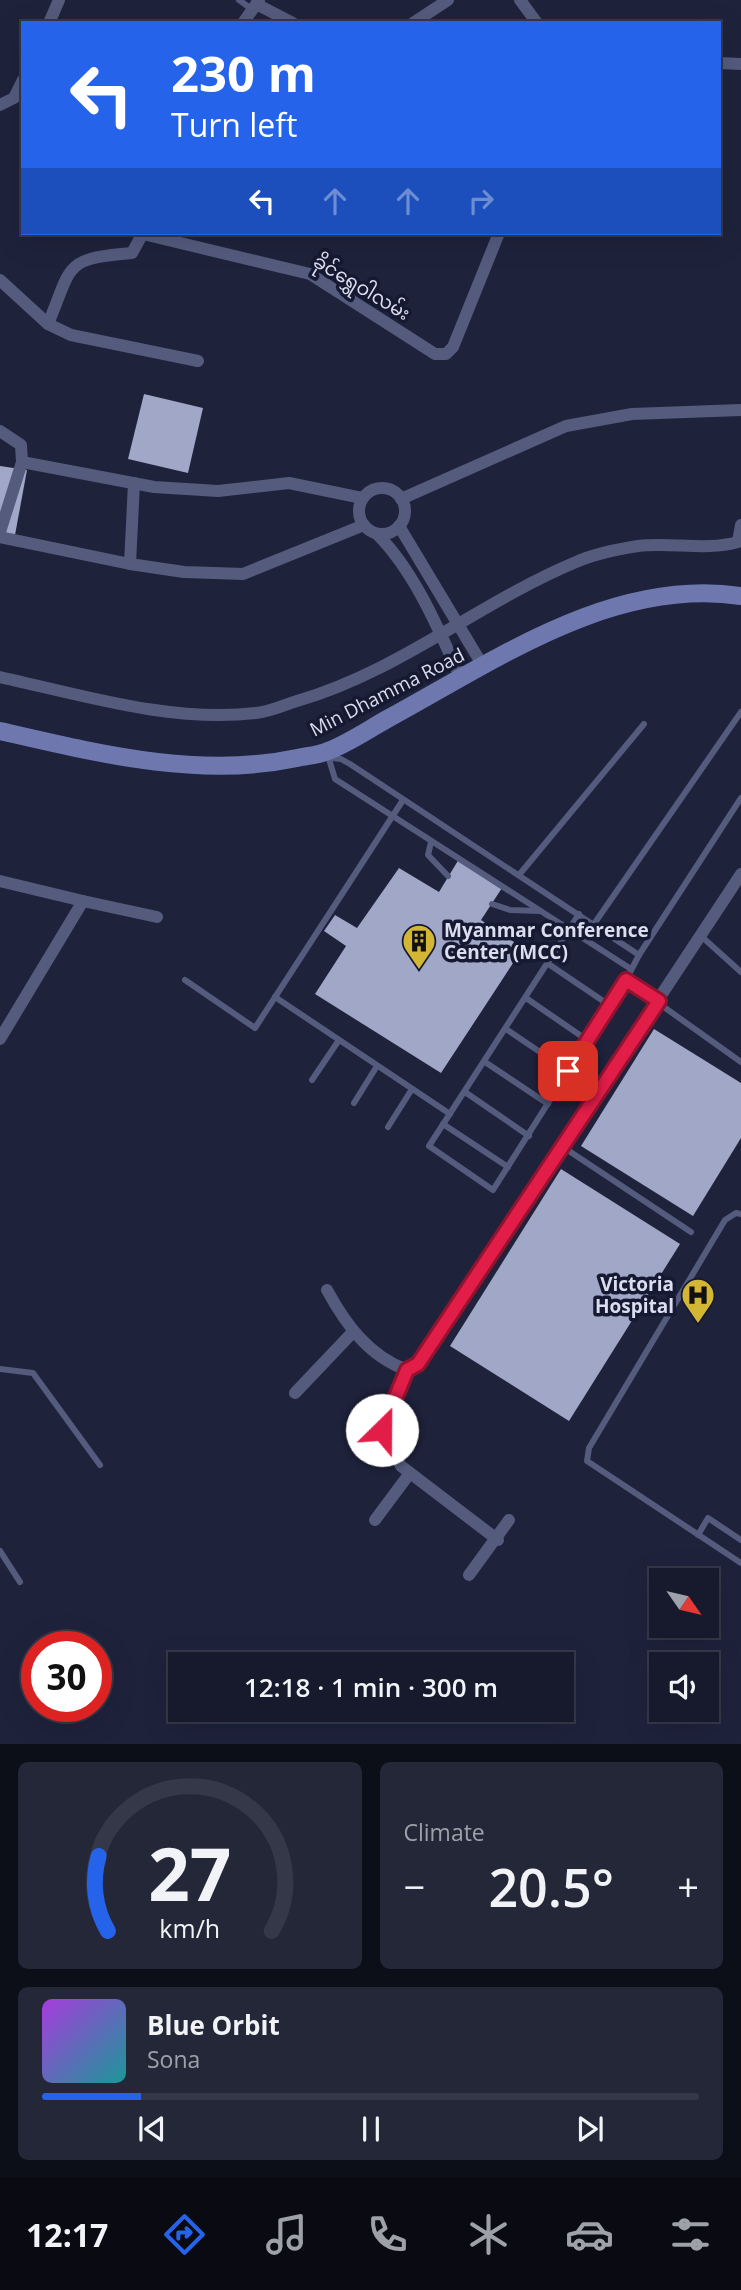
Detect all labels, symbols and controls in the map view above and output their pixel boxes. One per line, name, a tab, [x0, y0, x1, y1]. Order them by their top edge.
text: 230 m	[171, 40, 316, 106]
icon: left	[56, 49, 147, 140]
text: Turn left	[171, 103, 297, 146]
icon: left	[243, 182, 281, 220]
icon: ahead	[316, 182, 354, 220]
icon: ahead	[389, 182, 427, 220]
icon: right	[462, 182, 500, 220]
street label: ခိုင်ရွှေဝါလမ်း	[307, 247, 416, 330]
street label: Min Dhamma Road	[305, 642, 469, 742]
place label: Myanmar Conference Center (MCC)	[444, 917, 649, 965]
building icon: Myanmar Conference Center (MCC)	[400, 922, 438, 971]
pin	[538, 1041, 598, 1101]
icon: arrive	[549, 1052, 587, 1090]
place label: Victoria Hospital	[595, 1271, 674, 1319]
hospital icon: Victoria Hospital	[679, 1276, 717, 1325]
position arrow	[345, 1393, 419, 1467]
north arrow	[649, 1568, 719, 1638]
map controls	[649, 1568, 719, 1722]
speed limit sign: 30	[21, 1631, 112, 1722]
button: sound	[649, 1652, 719, 1722]
text: 12:18 · 1 min · 300 m	[244, 1669, 498, 1705]
text: Climate	[404, 1816, 485, 1848]
text: 27	[148, 1824, 231, 1923]
text: 20.5°	[488, 1851, 614, 1922]
text: −	[404, 1860, 425, 1912]
text: +	[677, 1860, 699, 1912]
text: km/h	[159, 1911, 220, 1945]
text: Blue Orbit	[147, 2007, 280, 2043]
text: Sona	[147, 2043, 200, 2075]
icon: previous	[133, 2110, 171, 2148]
icon: pause	[352, 2110, 390, 2148]
icon: next	[571, 2110, 609, 2148]
icon: directions	[160, 2210, 209, 2259]
icon: music	[262, 2210, 311, 2259]
icon: phone	[363, 2210, 412, 2259]
icon: climate	[464, 2210, 513, 2259]
icon: car	[565, 2210, 614, 2259]
icon: filters	[666, 2210, 715, 2259]
text: 12:17	[26, 2213, 108, 2256]

